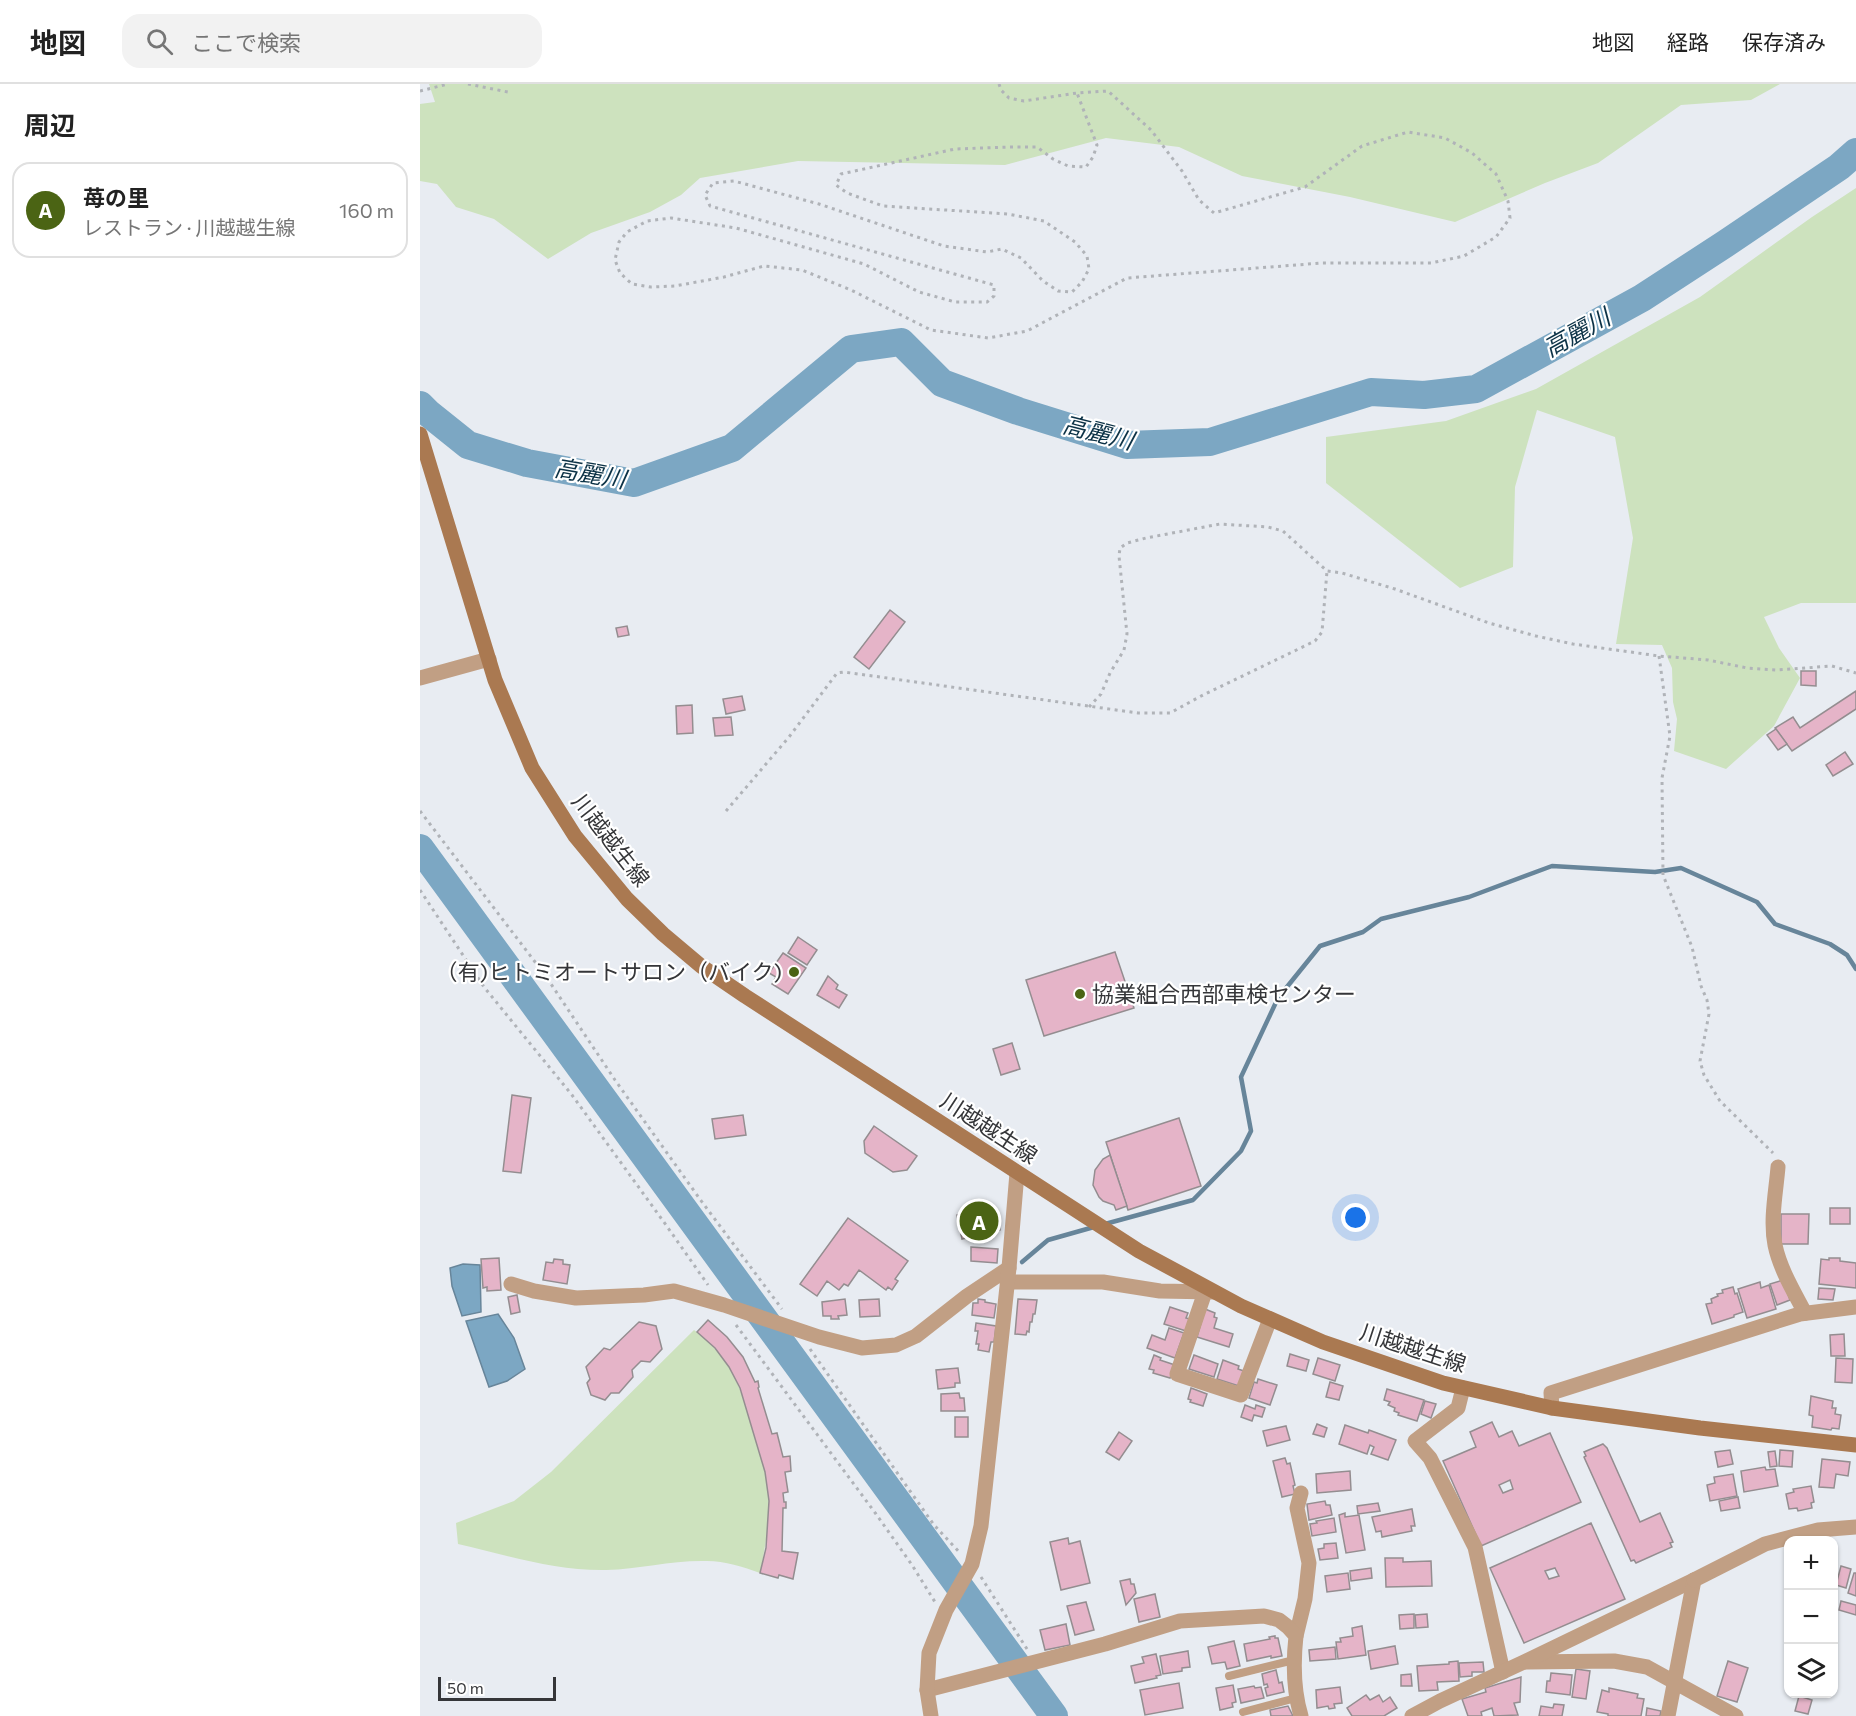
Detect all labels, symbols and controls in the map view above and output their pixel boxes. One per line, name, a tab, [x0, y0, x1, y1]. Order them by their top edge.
search box	[122, 14, 542, 68]
text: 地図	[30, 25, 86, 59]
icon: search	[143, 25, 176, 58]
text: ここで検索	[191, 29, 301, 56]
text: 地図	[1592, 29, 1634, 54]
text: 経路	[1667, 29, 1709, 54]
text: 保存済み	[1742, 29, 1826, 54]
text: 周辺	[24, 109, 76, 140]
text: 苺の里	[83, 184, 149, 211]
text: A	[38, 198, 53, 222]
text: 160 m	[339, 198, 394, 222]
text: レストラン · 川越越生線	[83, 215, 295, 239]
water label: 高麗川	[1538, 300, 1617, 362]
water label: 高麗川	[1060, 409, 1140, 455]
water label: 高麗川	[552, 452, 631, 494]
street label: 川越越生線	[567, 788, 656, 891]
place label: （有)ヒトミオートサロン（バイク)	[435, 958, 782, 985]
marker: （有)ヒトミオートサロン（バイク)	[787, 965, 801, 979]
place label: 協業組合西部車検センター	[1092, 980, 1356, 1007]
marker: 協業組合西部車検センター	[1073, 987, 1087, 1001]
street label: 川越越生線	[936, 1086, 1043, 1169]
pin: A	[960, 1198, 998, 1244]
your location	[1341, 1203, 1370, 1232]
street label: 川越越生線	[1357, 1318, 1470, 1377]
map controls	[1784, 1536, 1838, 1698]
button: +	[1784, 1536, 1838, 1590]
button: −	[1784, 1590, 1838, 1644]
button: layers	[1784, 1644, 1838, 1698]
scale bar	[438, 1674, 556, 1702]
text: 50 m	[447, 1678, 484, 1697]

